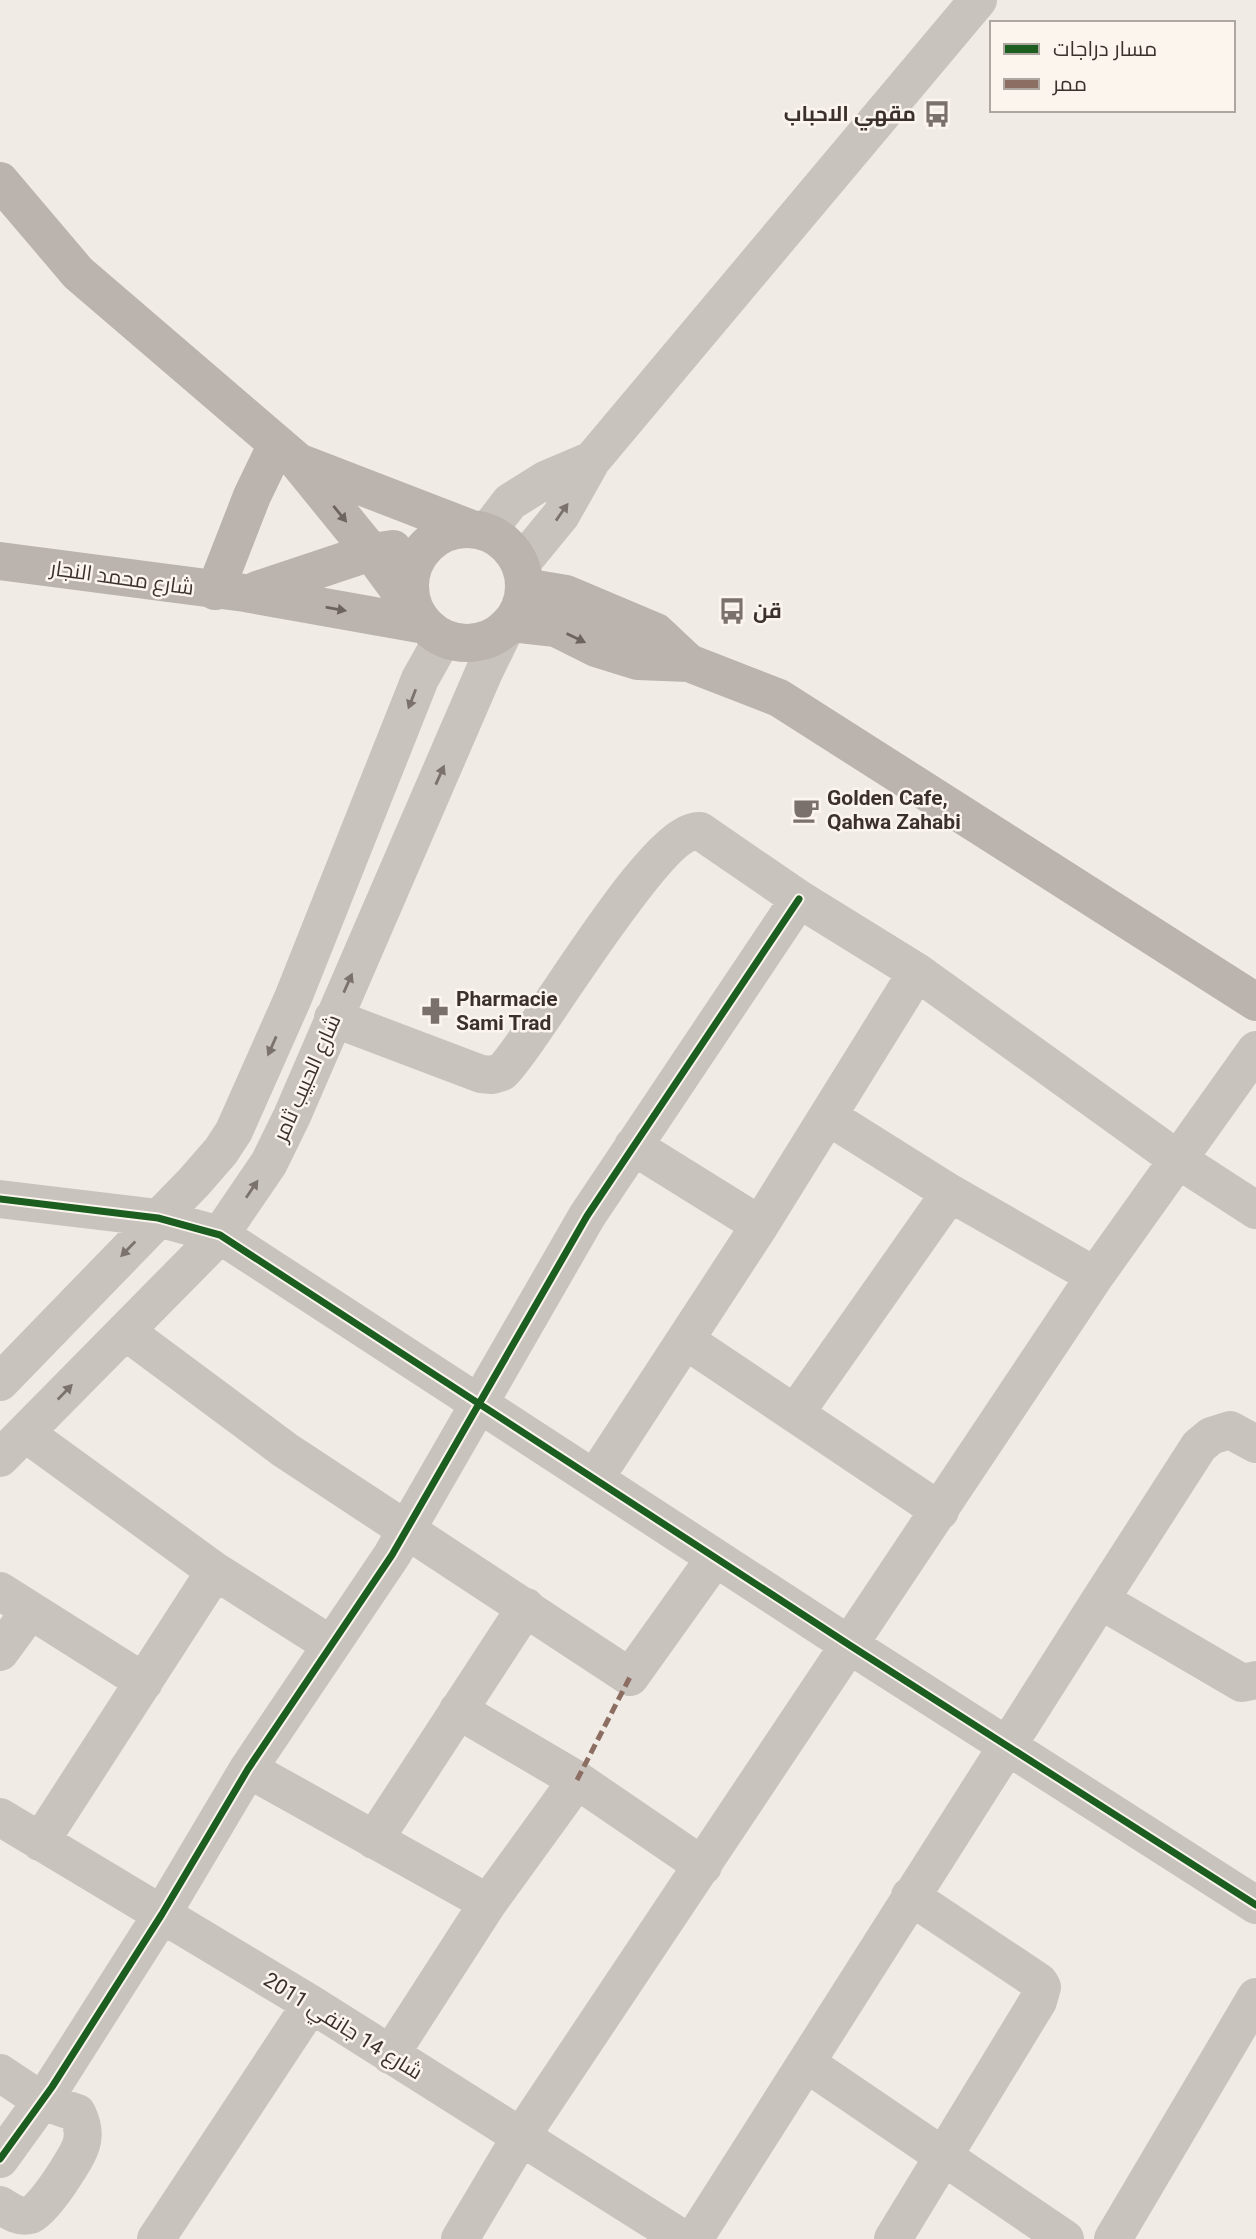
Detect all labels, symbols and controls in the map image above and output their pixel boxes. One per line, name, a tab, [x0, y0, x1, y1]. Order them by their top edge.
legend	[990, 21, 1235, 112]
text: مسار دراجات	[1053, 37, 1157, 61]
text: ممر	[1052, 72, 1087, 96]
bus stop icon: مقهي الاحباب	[922, 99, 952, 129]
place label: مقهي الاحباب	[784, 102, 916, 131]
one-way arrow	[555, 503, 569, 521]
one-way arrow	[333, 505, 348, 523]
street label: شارع محمد النجار	[47, 556, 195, 602]
bus stop icon: قن	[717, 596, 747, 626]
place label: قن	[753, 599, 782, 623]
one-way arrow	[325, 604, 347, 615]
one-way arrow	[566, 633, 586, 644]
one-way arrow	[407, 688, 418, 709]
one-way arrow	[435, 765, 446, 786]
place label: Golden Cafe, Qahwa Zahabi	[827, 786, 961, 834]
cafe icon: Golden Cafe, Qahwa Zahabi	[791, 795, 821, 825]
one-way arrow	[342, 973, 354, 993]
place label: Pharmacie Sami Trad	[456, 987, 558, 1035]
pharmacy icon: Pharmacie Sami Trad	[420, 996, 450, 1026]
street label: شارع الحبيب ثامر	[268, 1011, 348, 1147]
one-way arrow	[266, 1036, 278, 1056]
one-way arrow	[245, 1179, 258, 1199]
one-way arrow	[121, 1240, 137, 1257]
one-way arrow	[57, 1384, 73, 1401]
street label: شارع 14 جانفي 2011	[257, 1967, 427, 2088]

